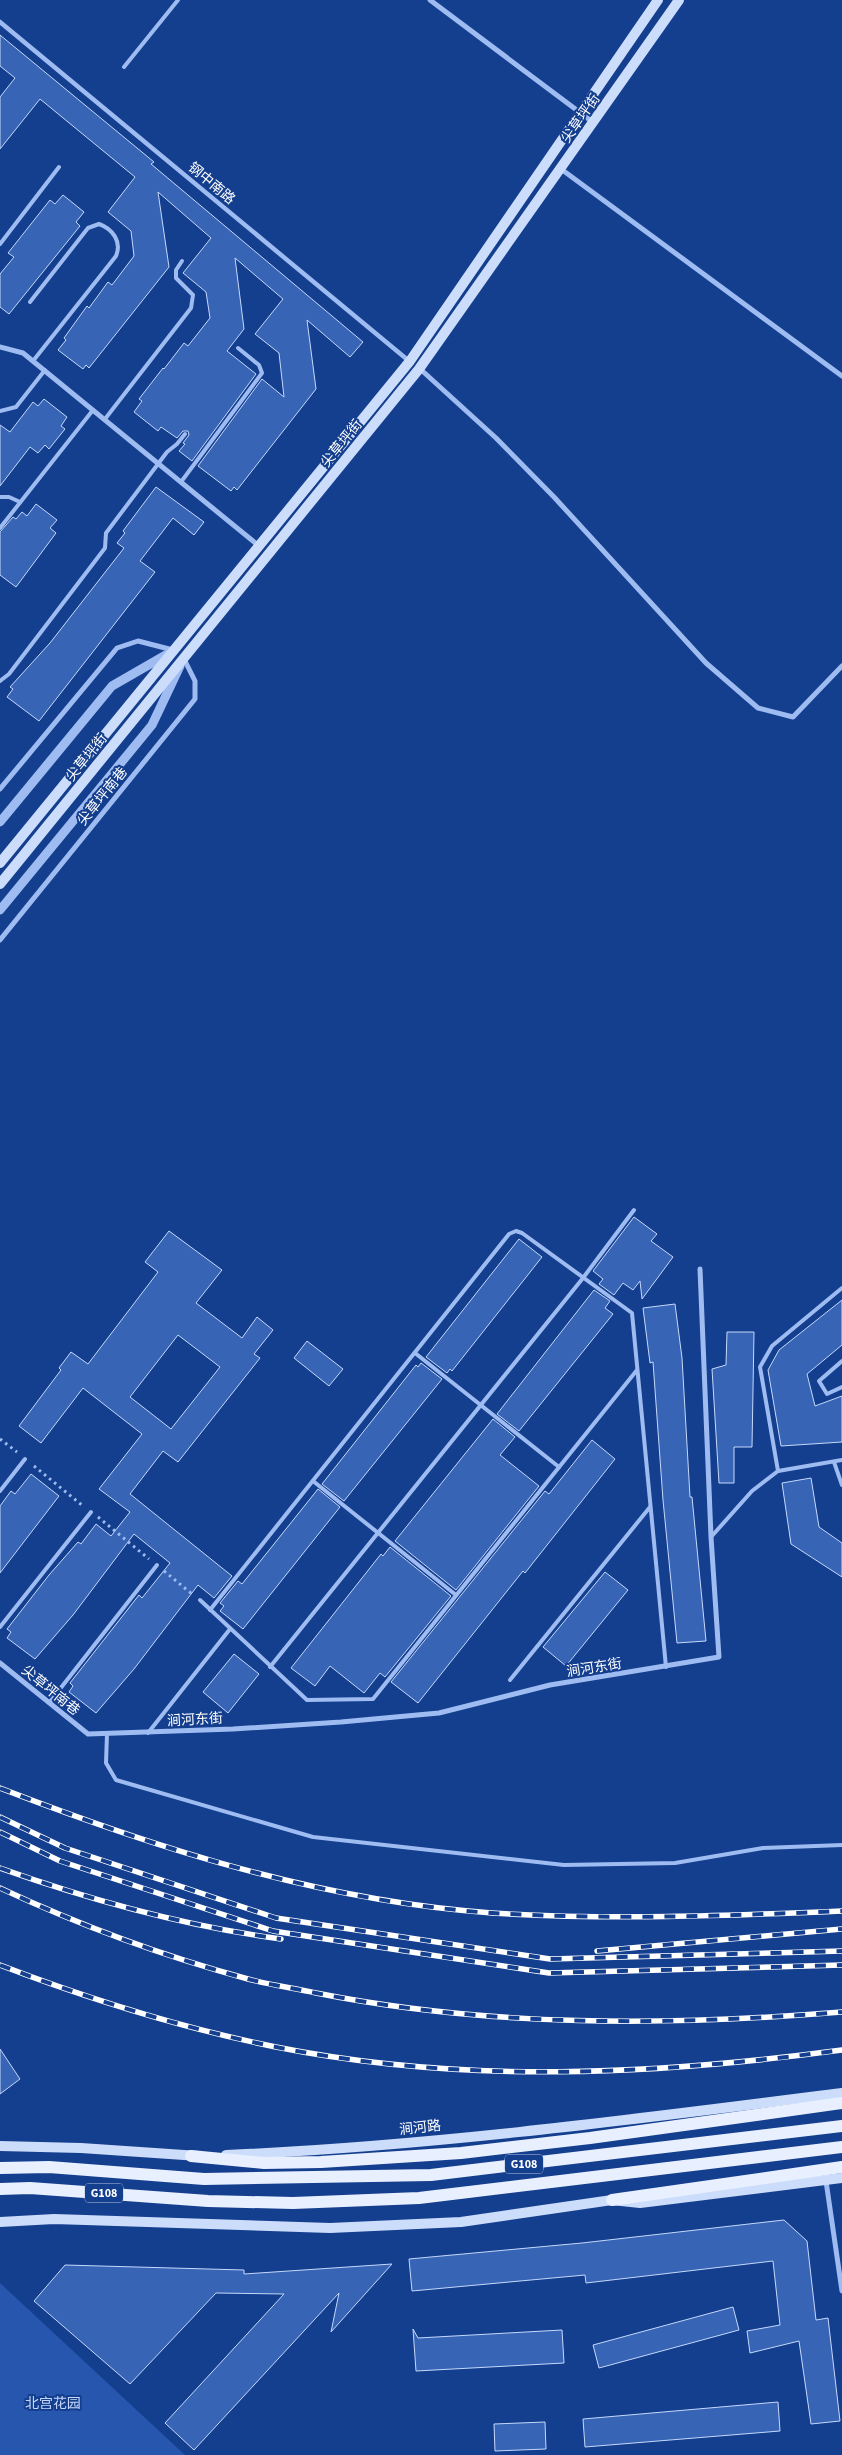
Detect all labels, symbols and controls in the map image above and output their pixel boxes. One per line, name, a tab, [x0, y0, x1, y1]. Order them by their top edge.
street label: 尖草坪街	[557, 90, 605, 147]
street label: 钢中南路	[183, 158, 239, 209]
street label: 尖草坪街	[316, 416, 367, 472]
street label: 尖草坪街	[61, 730, 112, 786]
street label: 尖草坪南巷	[73, 763, 133, 830]
street label: 涧河东街	[565, 1654, 623, 1682]
street label: 尖草坪南巷	[17, 1661, 84, 1721]
street label: 涧河东街	[167, 1709, 224, 1731]
street label: 涧河路	[398, 2116, 442, 2140]
road number: G108	[505, 2154, 543, 2174]
road number: G108	[85, 2184, 123, 2202]
park label: 北宫花园	[25, 2394, 81, 2414]

